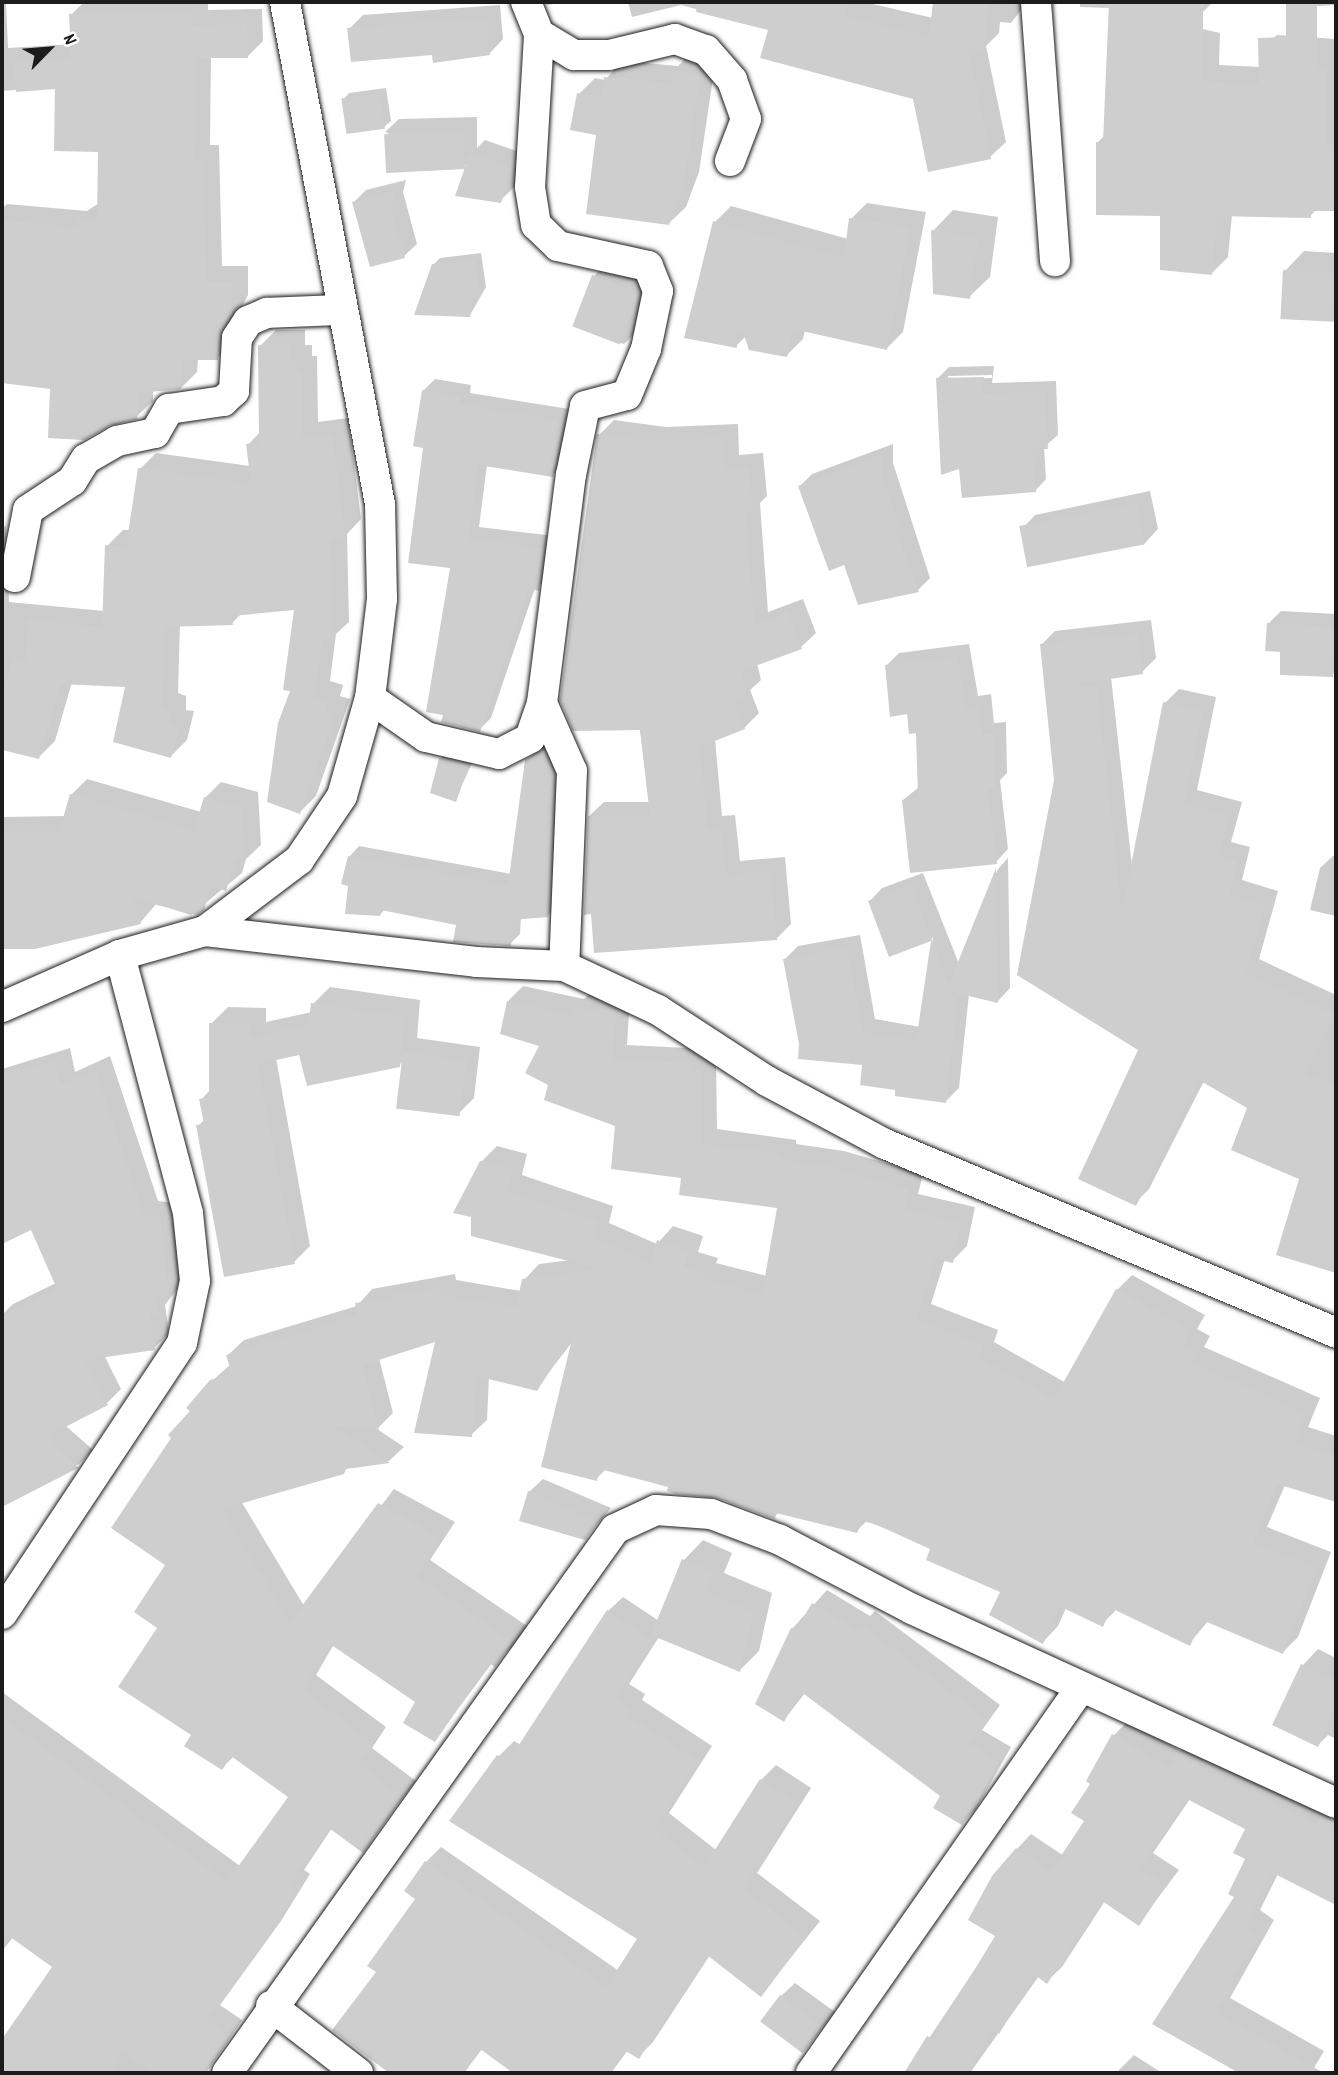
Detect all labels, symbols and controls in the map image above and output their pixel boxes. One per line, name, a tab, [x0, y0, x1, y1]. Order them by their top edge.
north arrow	[14, 14, 84, 84]
text: N	[54, 30, 83, 50]

